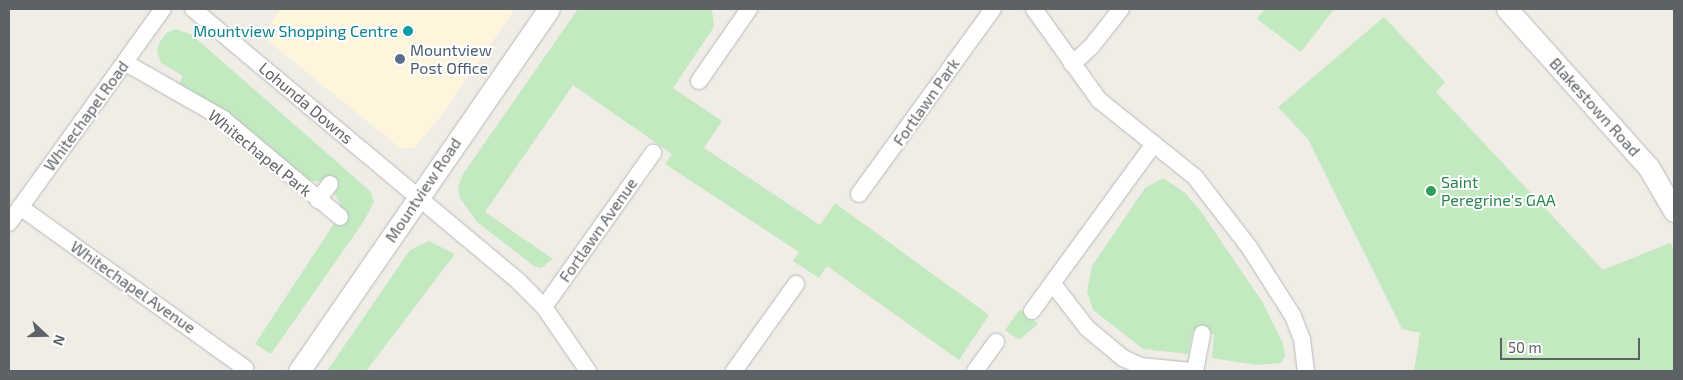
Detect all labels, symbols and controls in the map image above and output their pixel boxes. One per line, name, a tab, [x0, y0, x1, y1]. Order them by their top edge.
place label: Mountview Shopping Centre	[193, 21, 398, 41]
marker: Mountview Shopping Centre	[402, 25, 414, 37]
place label: Mountview Post Office	[410, 40, 492, 78]
marker: Mountview Post Office	[394, 53, 406, 65]
street label: Blakestown Road	[1546, 54, 1644, 160]
street label: Fortlawn Park	[889, 55, 963, 149]
street label: Whitechapel Road	[39, 57, 133, 175]
street label: Lohunda Downs	[255, 58, 357, 148]
street label: Whitechapel Park	[204, 105, 316, 201]
street label: Mountview Road	[381, 134, 465, 246]
place label: Saint Peregrine's GAA	[1441, 172, 1556, 210]
street label: Fortlawn Avenue	[555, 174, 641, 286]
marker: Saint Peregrine's GAA	[1425, 185, 1437, 197]
street label: Whitechapel Avenue	[67, 236, 199, 338]
north arrow	[20, 310, 70, 360]
scale bar	[1503, 328, 1643, 360]
text: N	[50, 333, 69, 348]
text: 50 m	[1508, 338, 1542, 356]

